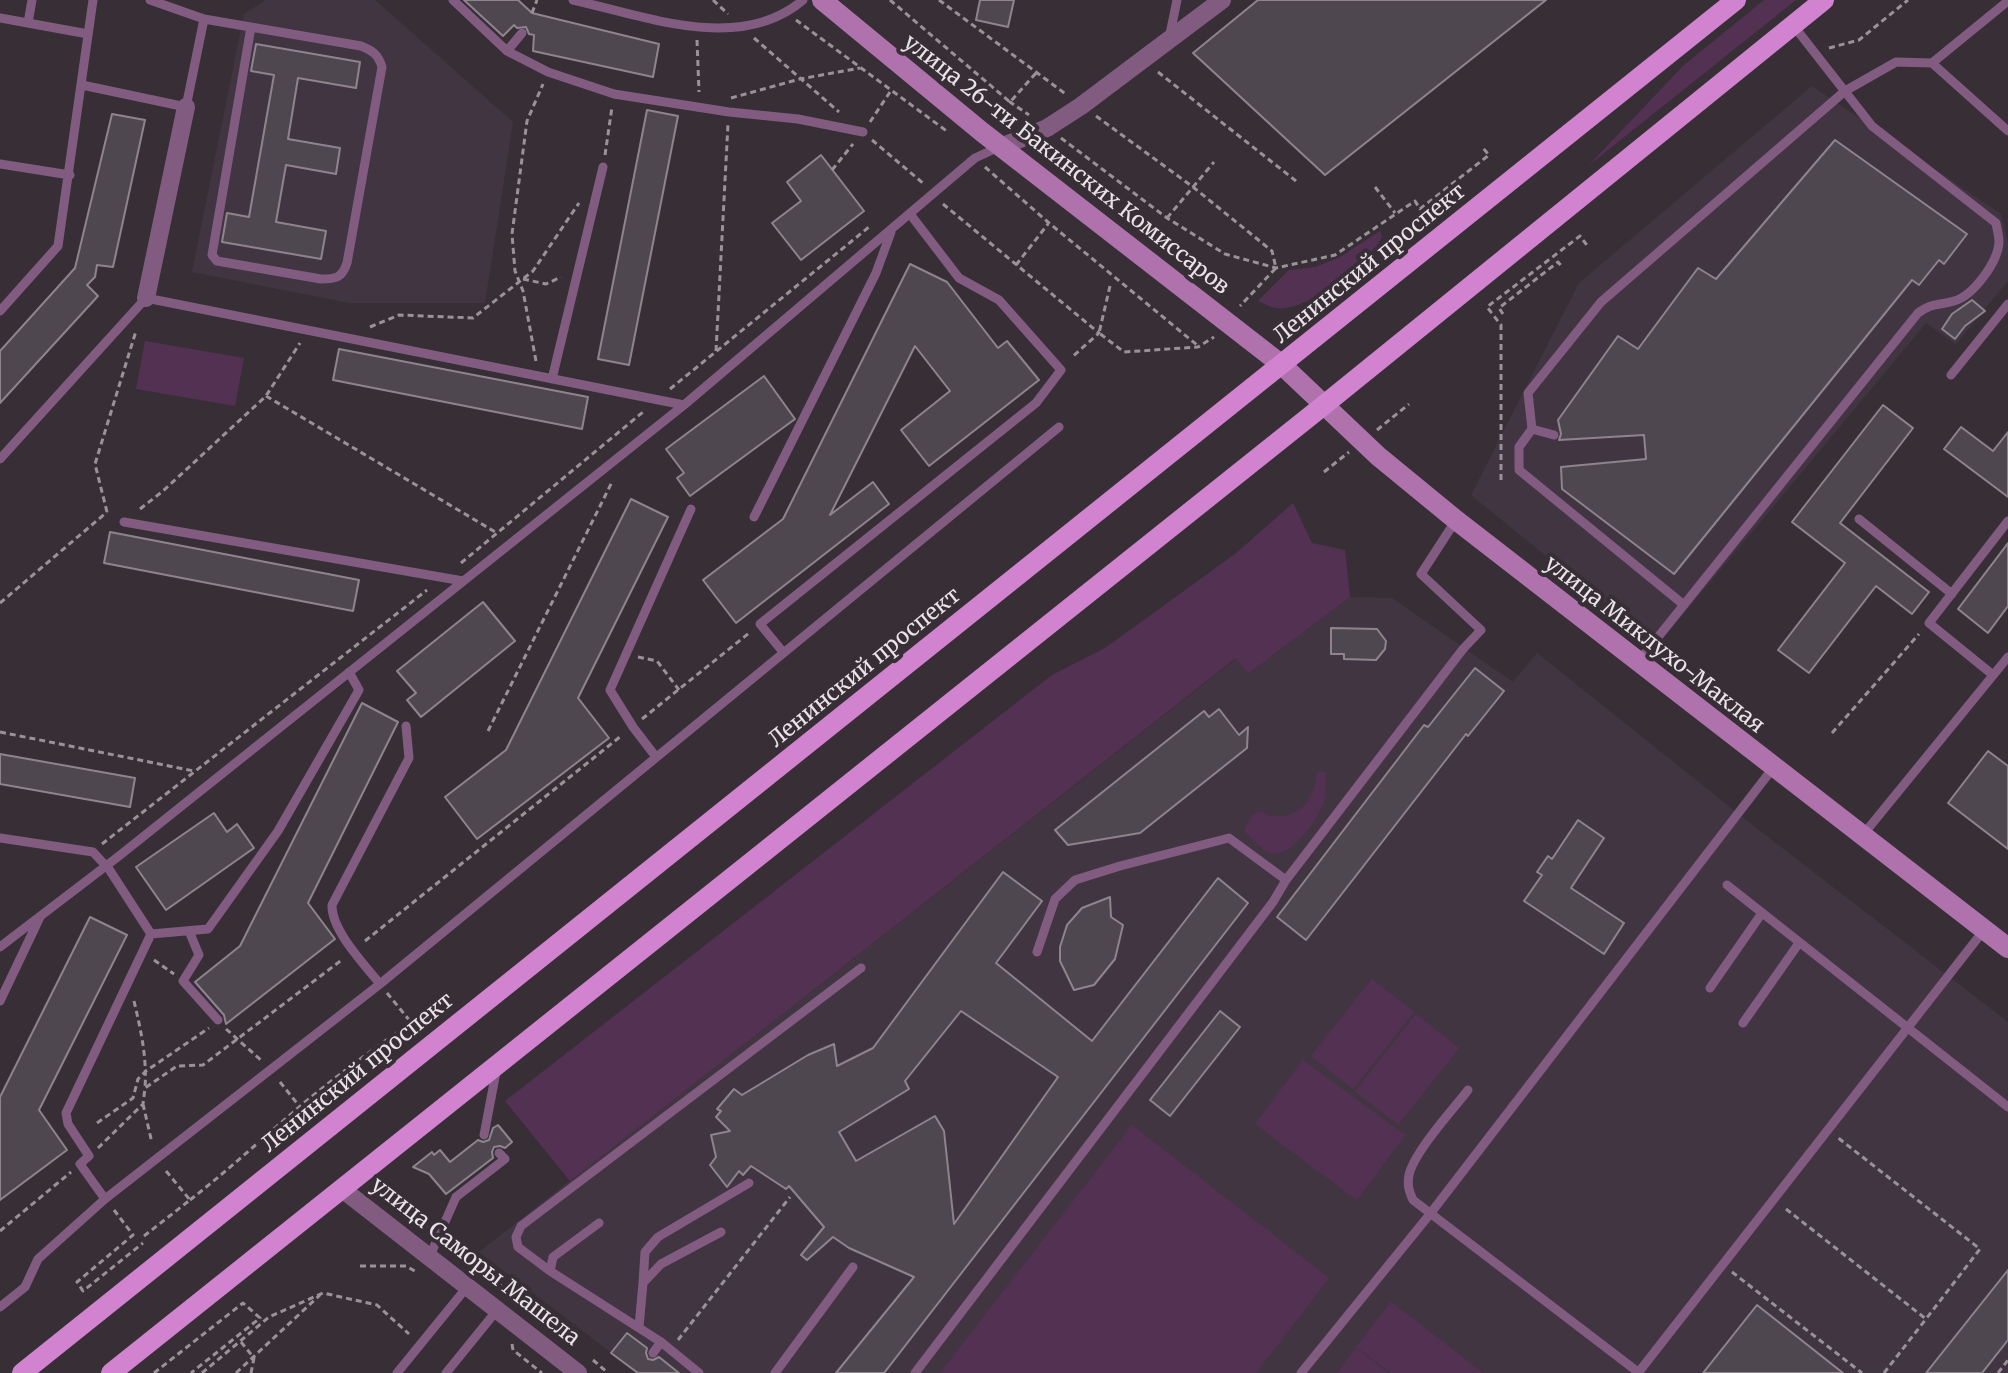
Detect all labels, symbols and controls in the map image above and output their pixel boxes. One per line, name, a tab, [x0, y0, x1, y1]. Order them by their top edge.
street label: улица 26-ти Бакинских Комиссаров	[898, 30, 1234, 300]
street label: Ленинский проспект	[1269, 179, 1471, 349]
street label: улица Миклухо-Маклая	[1539, 551, 1769, 739]
street label: Ленинский проспект	[764, 583, 966, 753]
street label: Ленинский проспект	[257, 988, 459, 1158]
street label: улица Саморы Машела	[365, 1172, 585, 1352]

